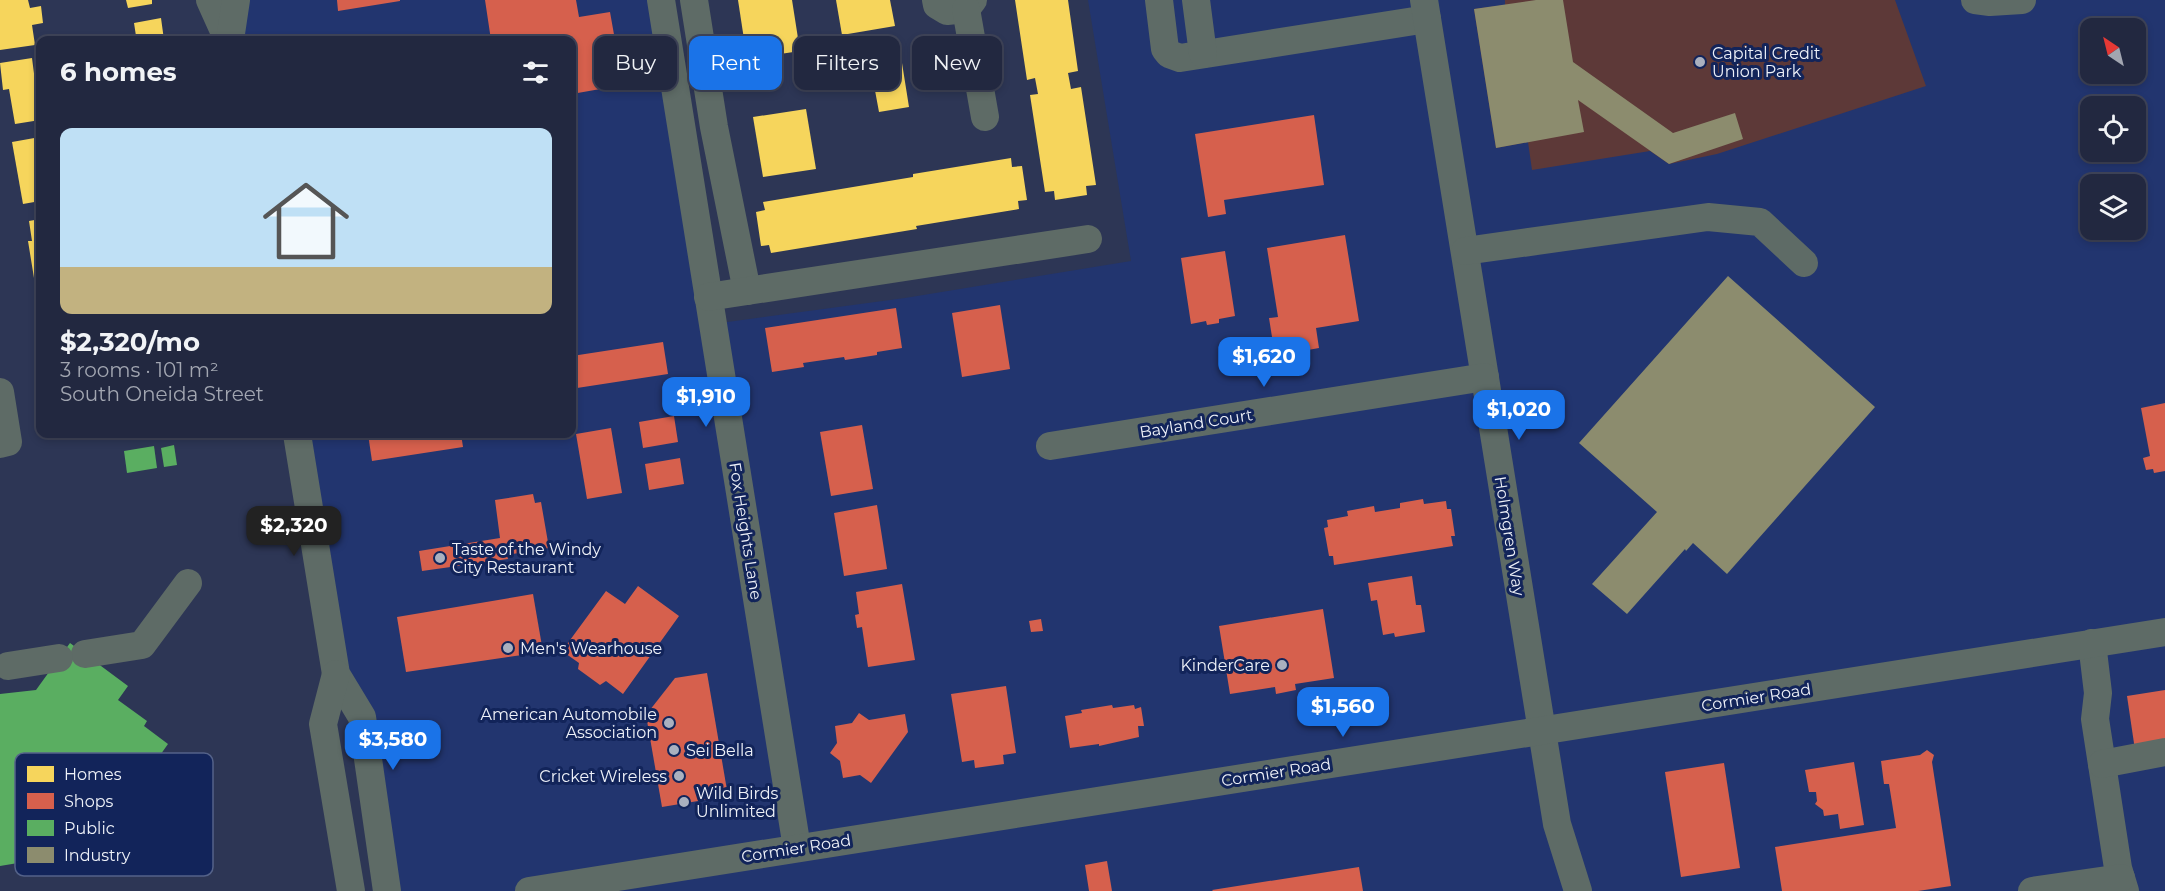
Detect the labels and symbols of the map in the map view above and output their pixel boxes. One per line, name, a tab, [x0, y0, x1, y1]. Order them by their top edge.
north arrow	[2080, 18, 2146, 84]
place label: Capital Credit Union Park	[1712, 44, 1821, 81]
marker: Capital Credit Union Park	[1693, 55, 1707, 69]
pin: $1,620	[1215, 337, 1313, 388]
pin: $1,910	[657, 377, 755, 428]
pin: $1,020	[1470, 390, 1568, 441]
street label: Bayland Court	[1138, 405, 1255, 442]
street label: Fox Heights Lane	[725, 461, 766, 601]
street label: Holmgren Way	[1491, 475, 1528, 598]
pin: $2,320	[245, 506, 343, 557]
place label: Taste of the Windy City Restaurant	[452, 540, 601, 577]
marker: Taste of the Windy City Restaurant	[433, 551, 447, 565]
place label: Men's Wearhouse	[520, 639, 662, 658]
marker: Men's Wearhouse	[501, 641, 515, 655]
place label: KinderCare	[1180, 656, 1270, 675]
marker: KinderCare	[1275, 658, 1289, 672]
street label: Cormier Road	[1700, 679, 1812, 716]
pin: $1,560	[1294, 687, 1392, 738]
place label: American Automobile Association	[480, 705, 657, 742]
marker: American Automobile Association	[662, 716, 676, 730]
pin: $3,580	[344, 720, 442, 771]
place label: Sei Bella	[686, 741, 754, 760]
marker: Sei Bella	[667, 743, 681, 757]
legend	[15, 753, 213, 876]
street label: Cormier Road	[1220, 754, 1332, 791]
text: Homes	[64, 765, 122, 784]
place label: Cricket Wireless	[539, 767, 667, 786]
marker: Cricket Wireless	[672, 769, 686, 783]
place label: Wild Birds Unlimited	[696, 784, 779, 821]
text: Shops	[64, 792, 114, 811]
marker: Wild Birds Unlimited	[677, 795, 691, 809]
text: Public	[64, 819, 115, 838]
street label: Cormier Road	[740, 830, 852, 867]
text: Industry	[64, 846, 131, 865]

